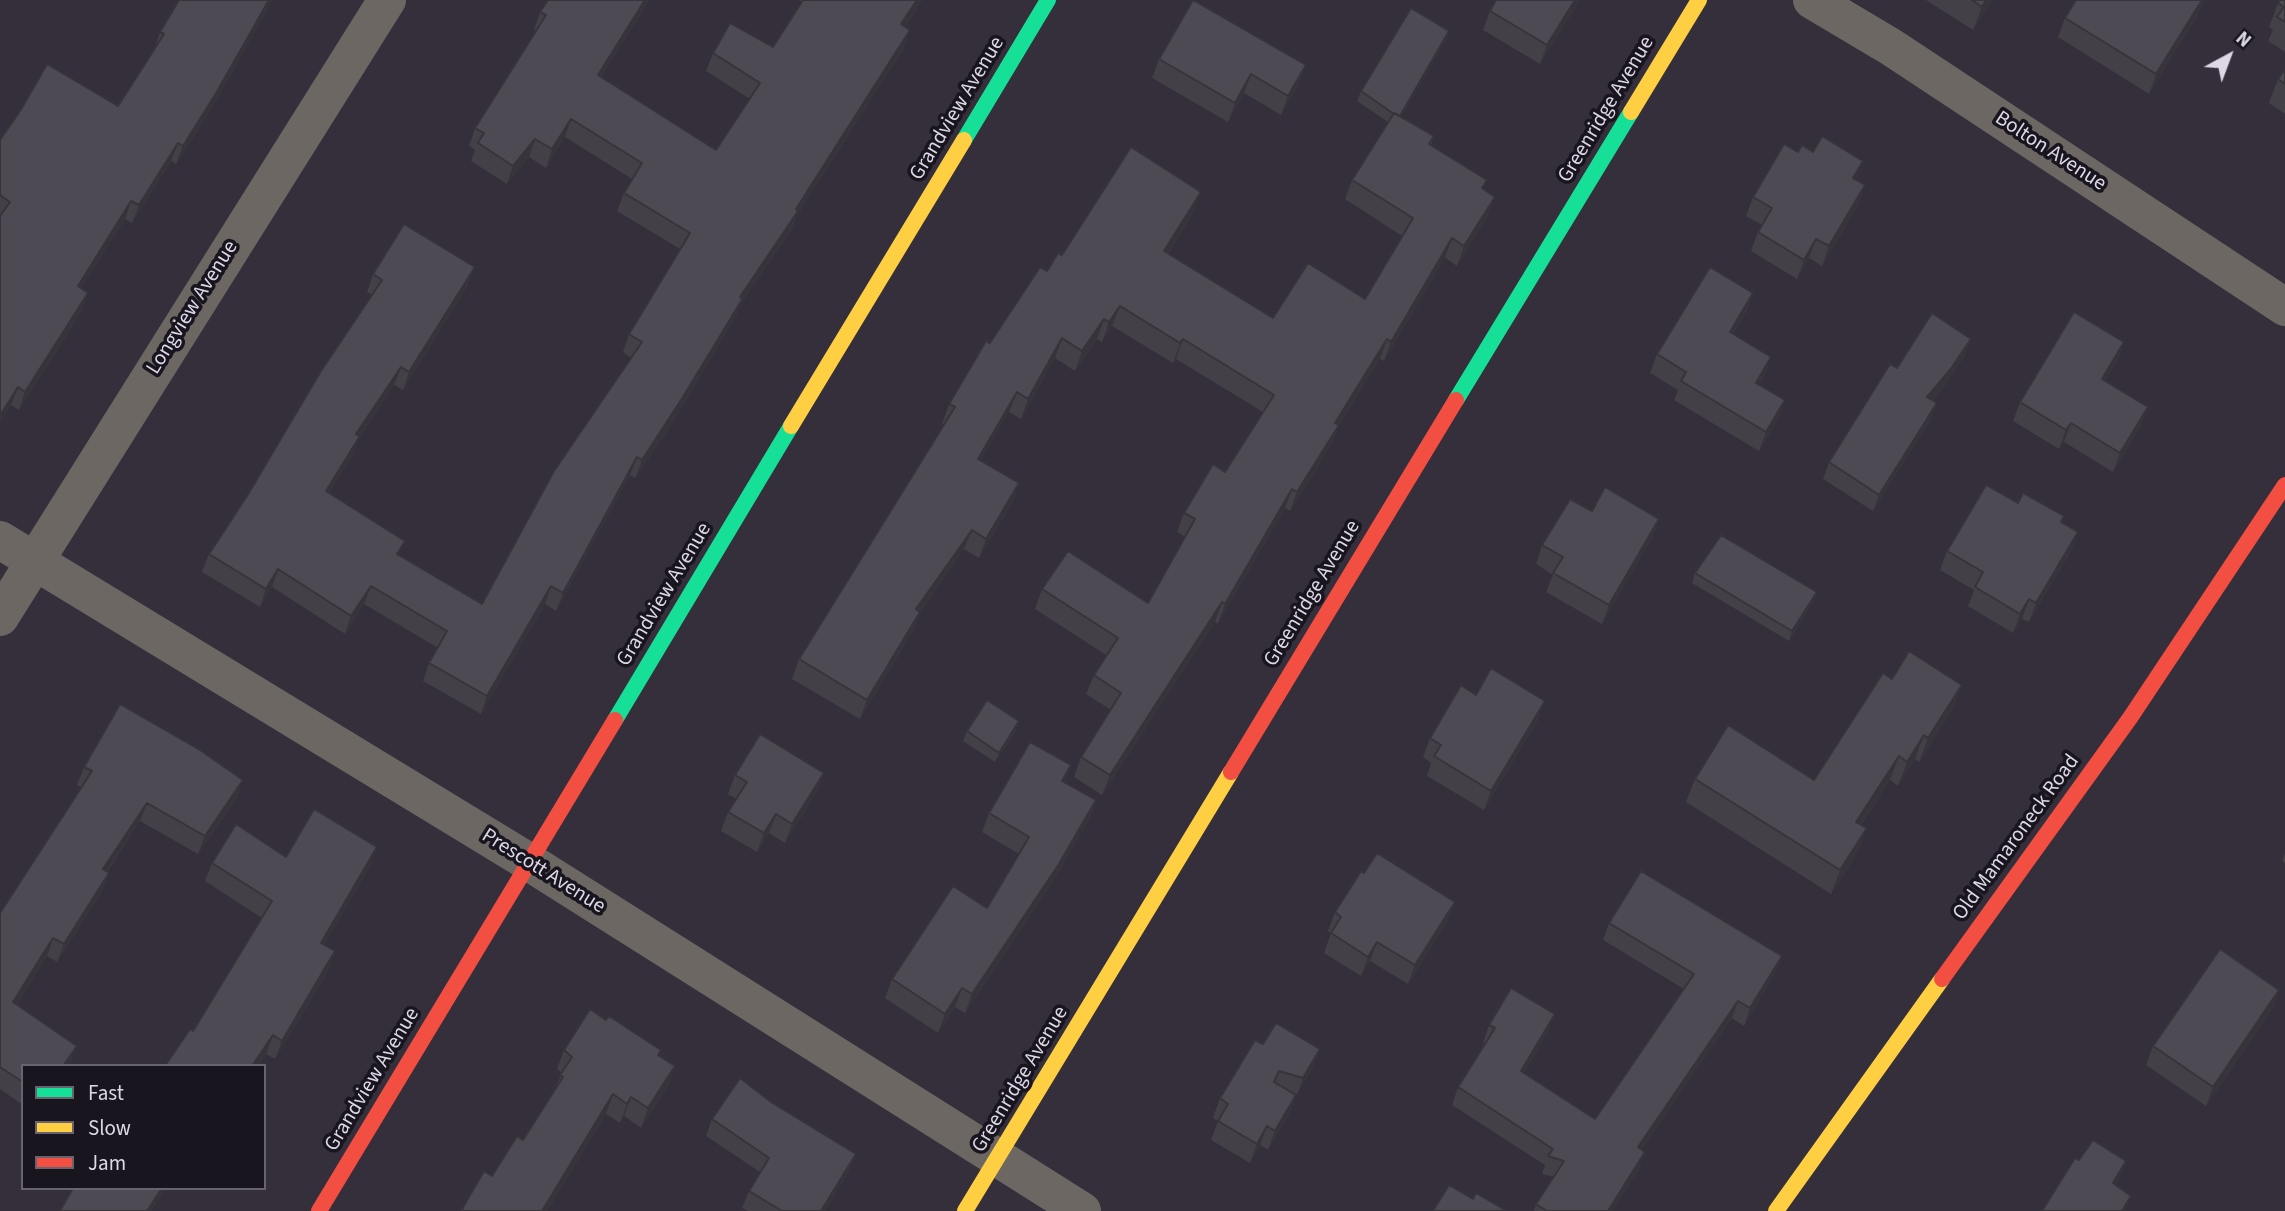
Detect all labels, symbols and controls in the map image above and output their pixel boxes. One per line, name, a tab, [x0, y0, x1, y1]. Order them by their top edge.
north arrow	[2194, 21, 2264, 91]
text: N	[2229, 25, 2257, 54]
street label: Greenridge Avenue	[1553, 32, 1661, 188]
street label: Grandview Avenue	[905, 33, 1011, 185]
street label: Bolton Avenue	[1990, 107, 2110, 197]
street label: Longview Avenue	[142, 237, 244, 379]
street label: Greenridge Avenue	[1259, 516, 1367, 672]
street label: Grandview Avenue	[612, 519, 718, 671]
street label: Old Mamaroneck Road	[1948, 750, 2086, 926]
street label: Prescott Avenue	[477, 824, 609, 920]
street label: Greenridge Avenue	[967, 1002, 1075, 1158]
street label: Grandview Avenue	[320, 1004, 426, 1156]
legend	[21, 1064, 266, 1190]
text: Fast	[88, 1078, 124, 1108]
text: Slow	[88, 1113, 131, 1143]
text: Jam	[88, 1148, 126, 1178]

